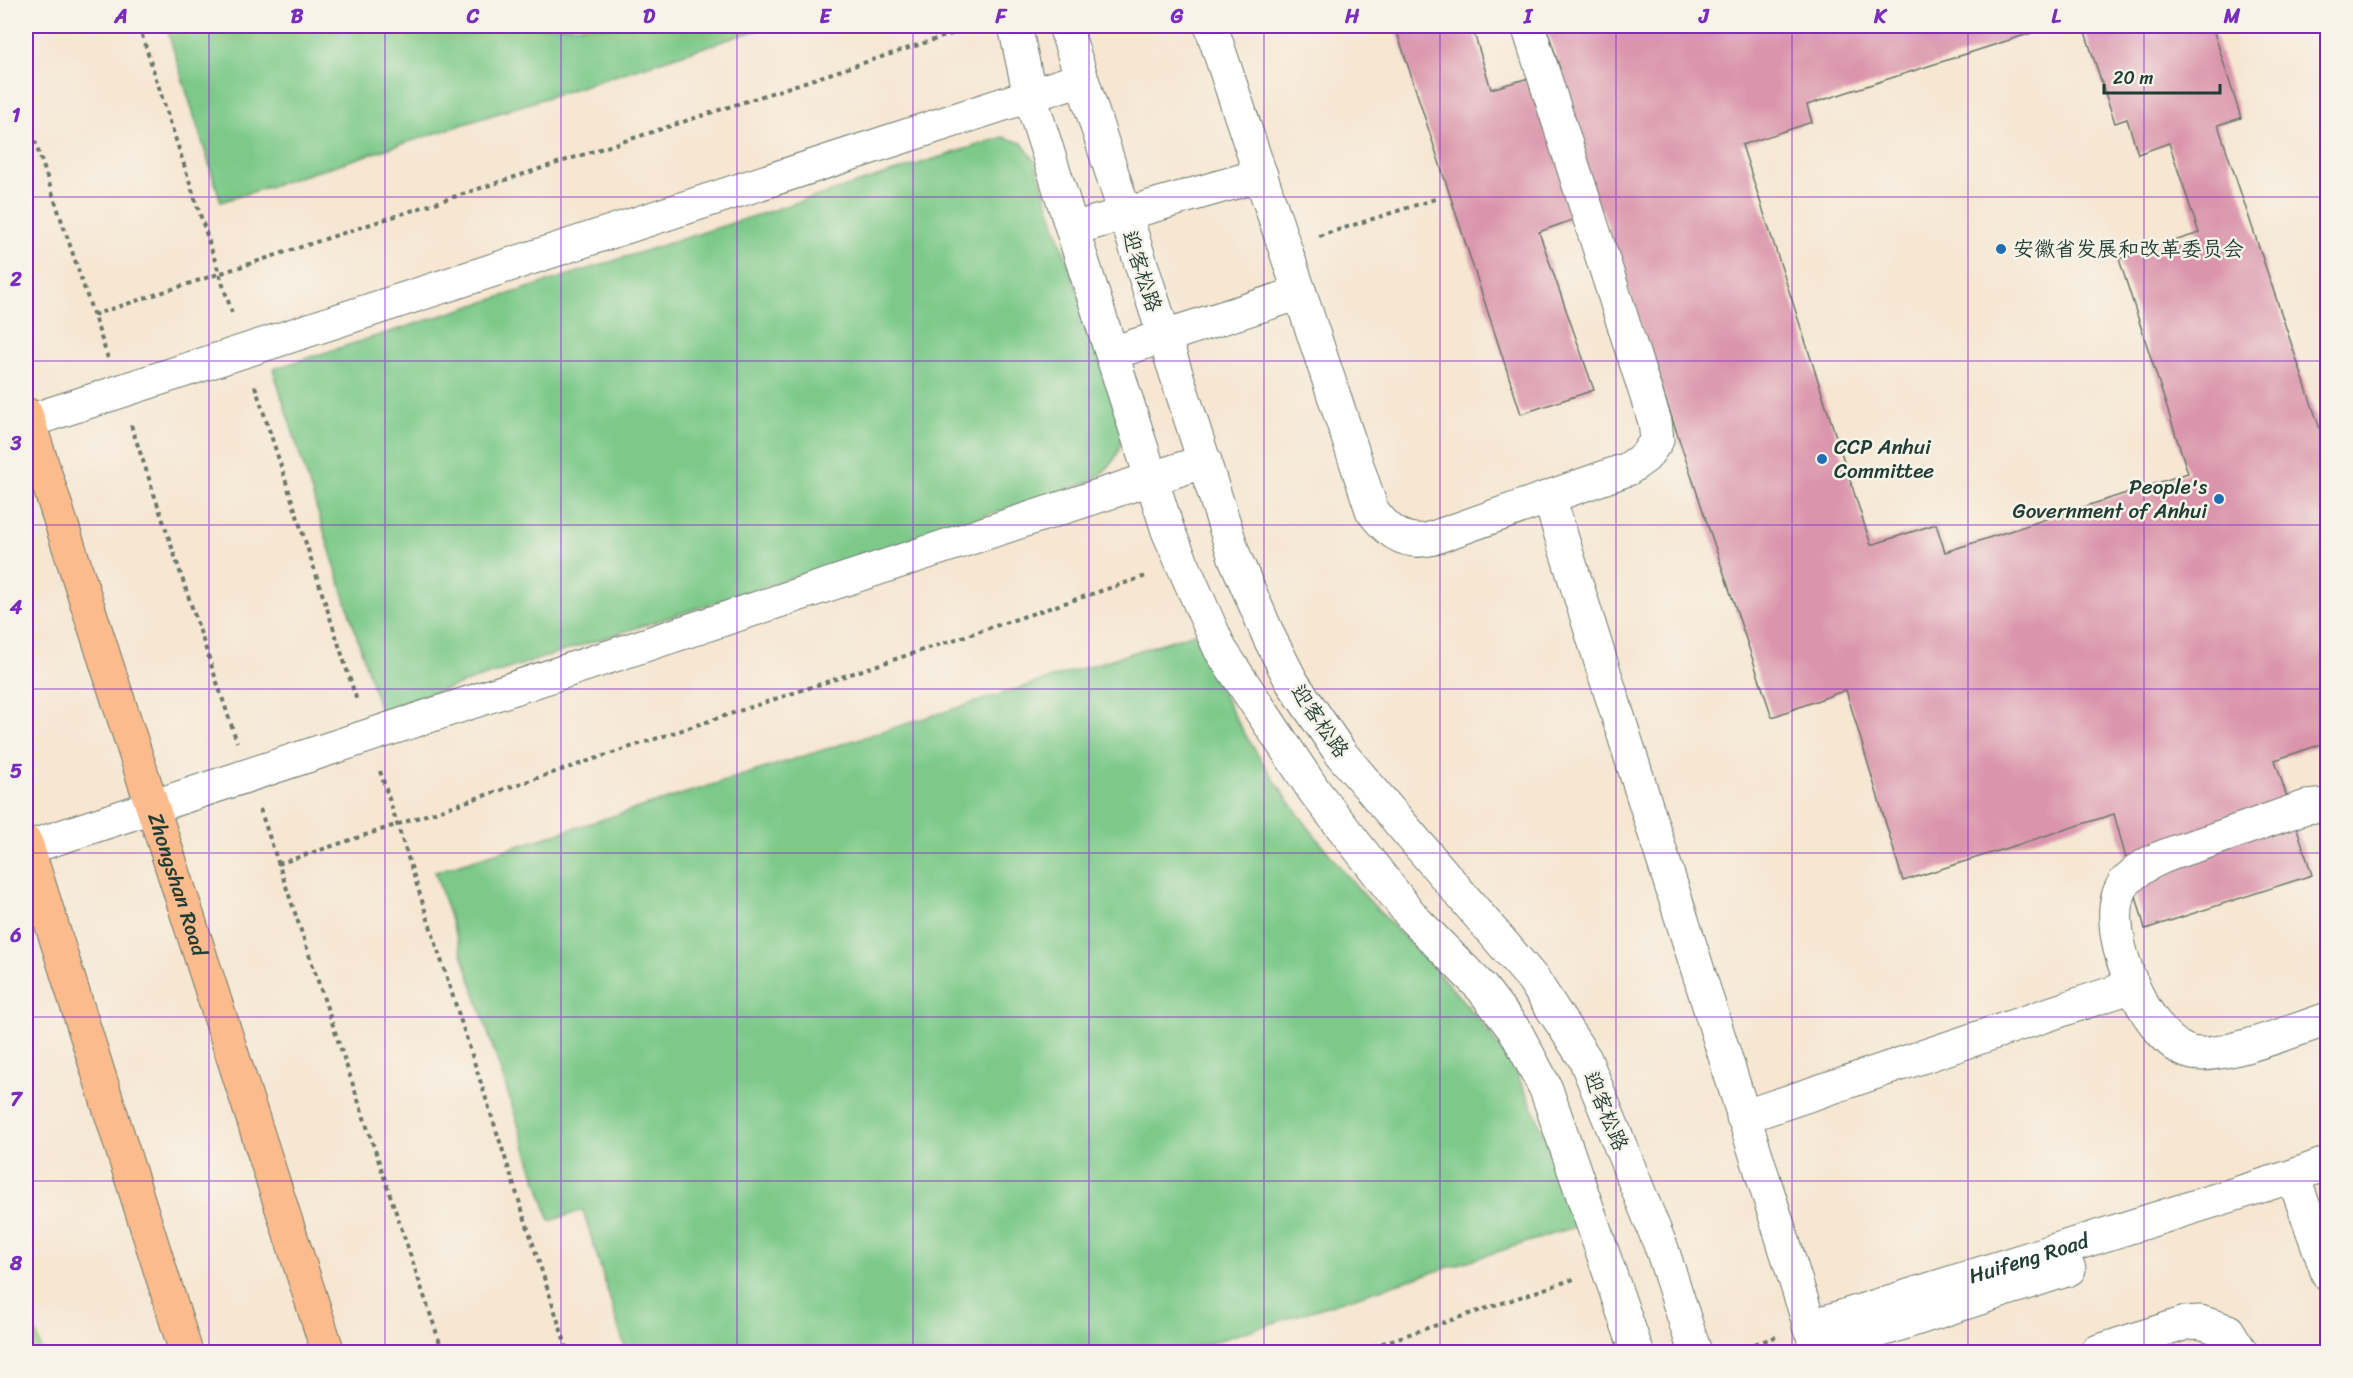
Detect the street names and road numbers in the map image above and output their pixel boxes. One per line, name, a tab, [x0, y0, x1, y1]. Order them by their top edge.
street label: 迎客松路	[1111, 225, 1173, 317]
street label: 迎客松路	[1280, 676, 1360, 766]
street label: Zhongshan Road	[136, 807, 219, 963]
street label: 迎客松路	[1573, 1065, 1639, 1157]
street label: Huifeng Road	[1964, 1221, 2095, 1295]

